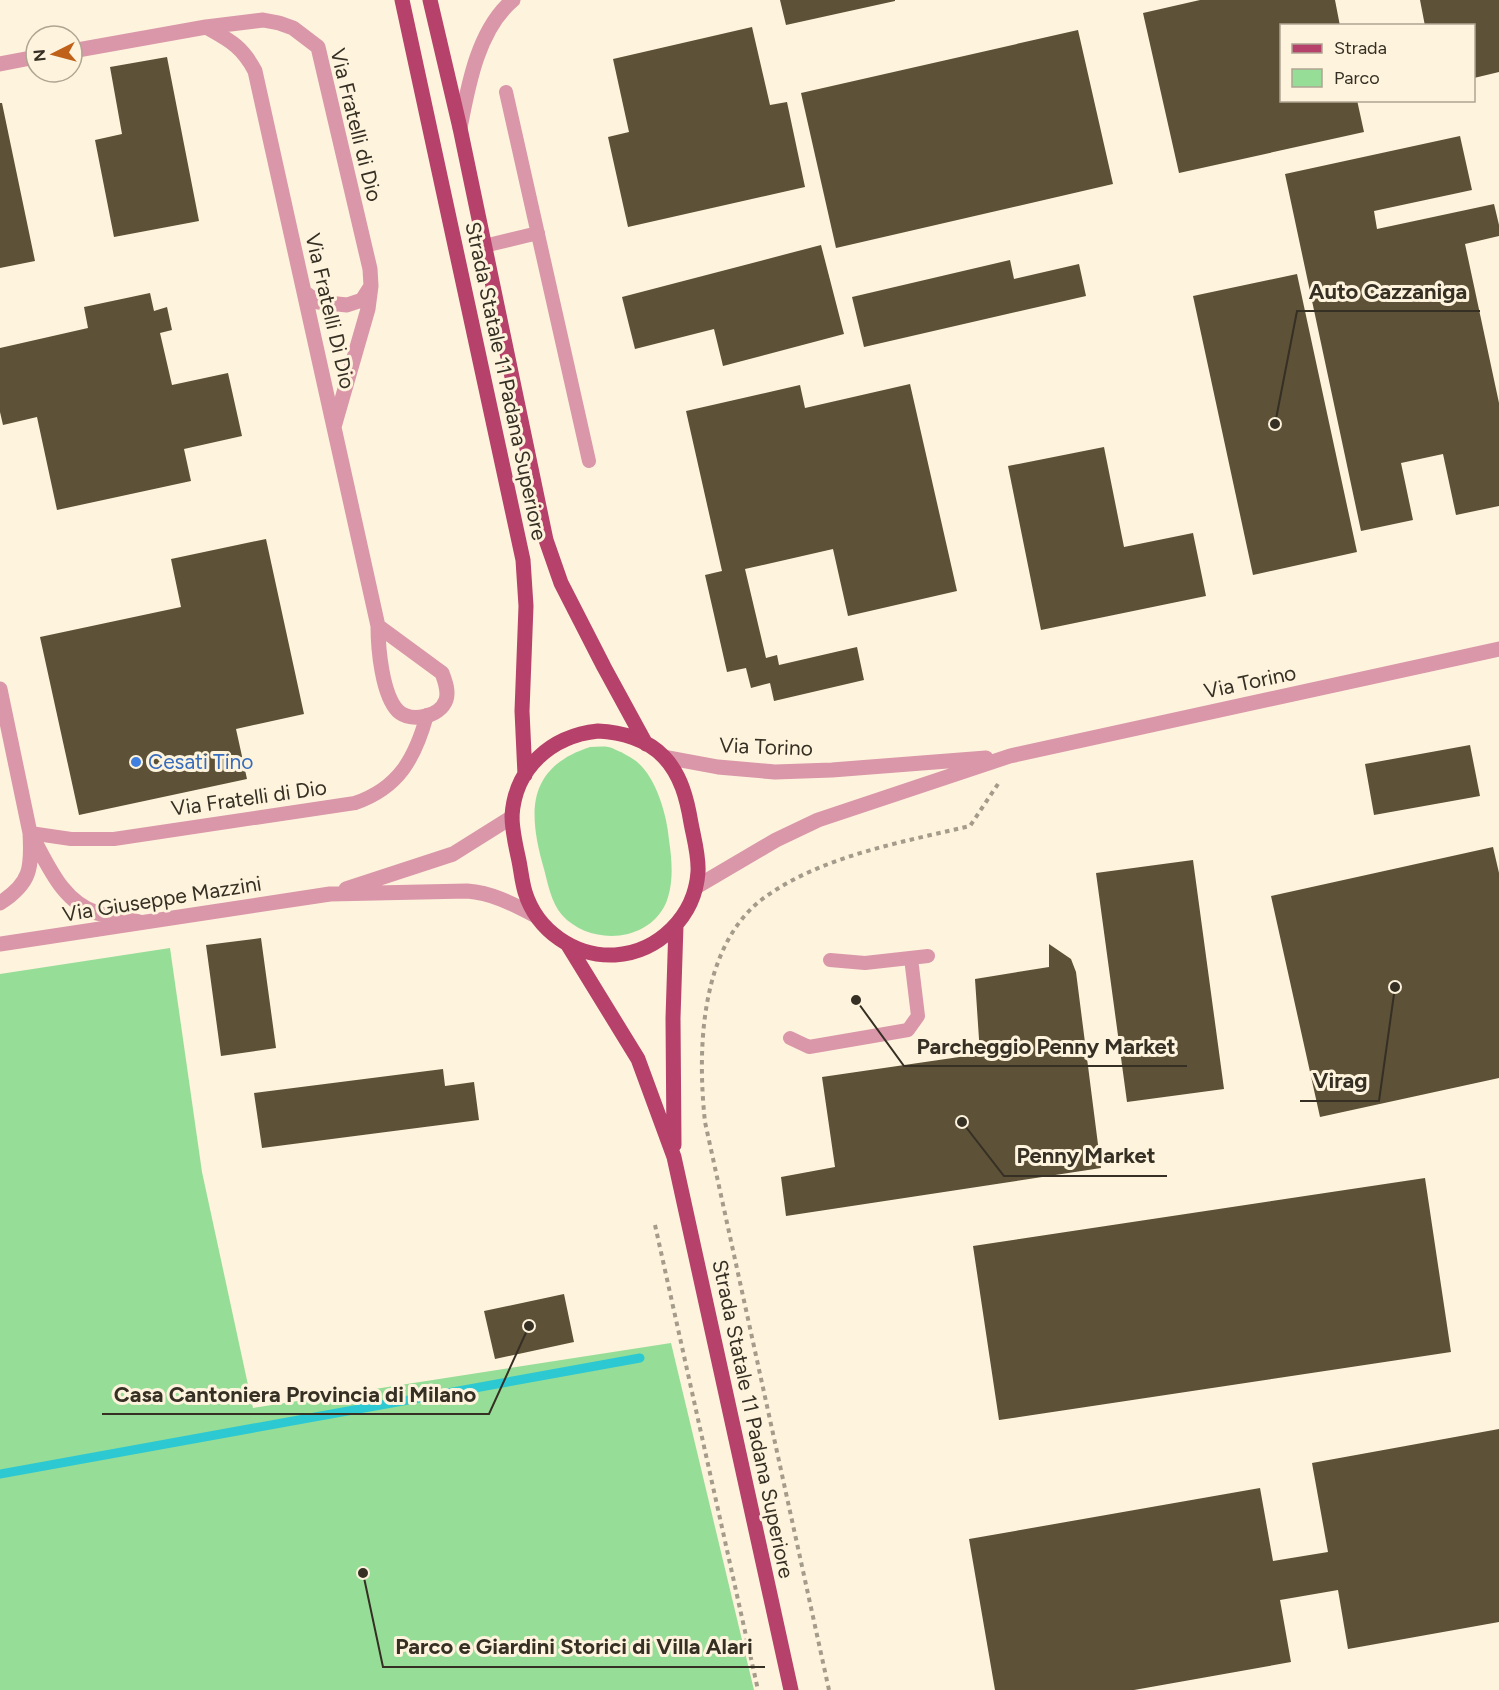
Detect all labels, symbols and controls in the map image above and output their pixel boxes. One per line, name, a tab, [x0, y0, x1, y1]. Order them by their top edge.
north arrow	[24, 24, 84, 84]
legend	[1280, 24, 1475, 102]
text: Strada	[1334, 37, 1387, 59]
street label: Via Fratelli di Dio	[325, 46, 388, 204]
text: N	[29, 48, 50, 63]
text: Parco	[1334, 67, 1380, 89]
street label: Strada Statale 11 Padana Superiore	[460, 219, 553, 543]
street label: Via Fratelli Di Dio	[300, 231, 361, 391]
callout: Auto Cazzaniga	[1297, 271, 1480, 311]
text: Auto Cazzaniga	[1309, 278, 1467, 305]
street label: Via Torino	[1201, 660, 1298, 703]
street label: Via Torino	[719, 732, 813, 761]
place label: Cesati Tino	[148, 749, 253, 774]
marker: Cesati Tino	[129, 755, 143, 769]
street label: Via Fratelli di Dio	[170, 774, 328, 821]
street label: Via Giuseppe Mazzini	[61, 870, 263, 927]
callout: Parcheggio Penny Market	[904, 1026, 1187, 1066]
text: Parcheggio Penny Market	[916, 1033, 1176, 1060]
callout: Virag	[1300, 1061, 1379, 1101]
text: Virag	[1313, 1067, 1367, 1094]
callout: Penny Market	[1004, 1136, 1167, 1176]
text: Penny Market	[1016, 1142, 1156, 1169]
street label: Strada Statale 11 Padana Superiore	[707, 1257, 800, 1581]
callout: Casa Cantoniera Provincia di Milano	[102, 1374, 489, 1414]
text: Casa Cantoniera Provincia di Milano	[114, 1381, 476, 1408]
callout: Parco e Giardini Storici di Villa Alari	[383, 1627, 765, 1667]
text: Parco e Giardini Storici di Villa Alari	[395, 1633, 753, 1660]

